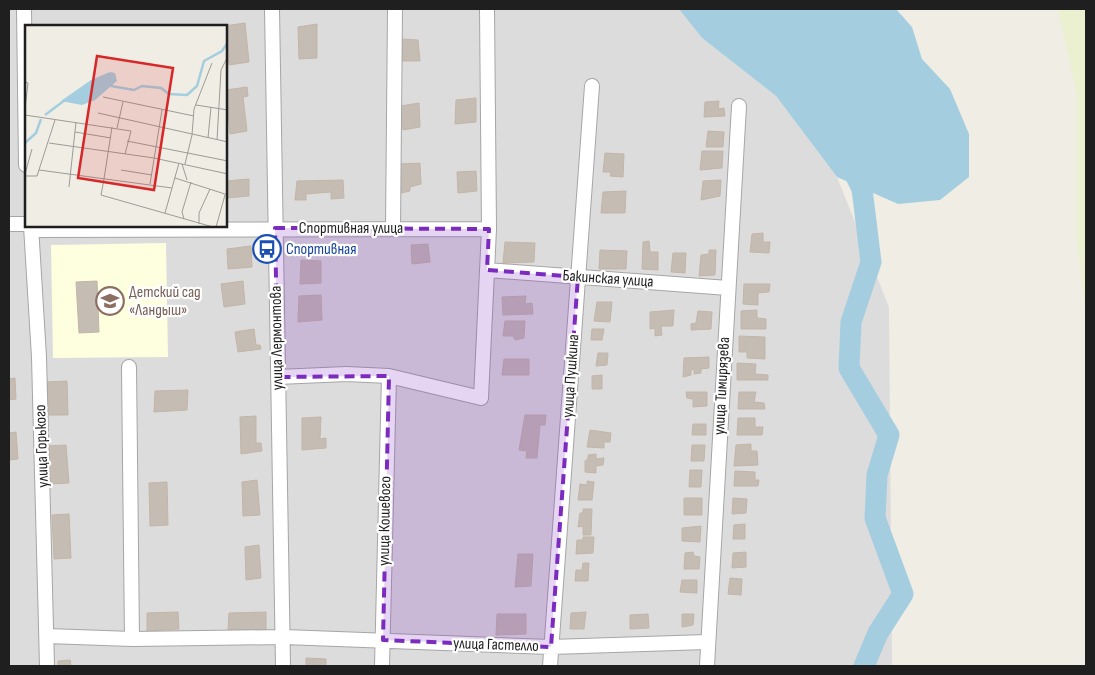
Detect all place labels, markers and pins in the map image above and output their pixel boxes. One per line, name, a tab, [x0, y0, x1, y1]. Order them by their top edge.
bus stop icon: Спортивная	[252, 234, 282, 264]
place label: Спортивная	[286, 240, 357, 259]
place label: Детский сад «Ландыш»	[129, 283, 201, 320]
school or university icon: Детский сад «Ландыш»	[95, 286, 125, 316]

